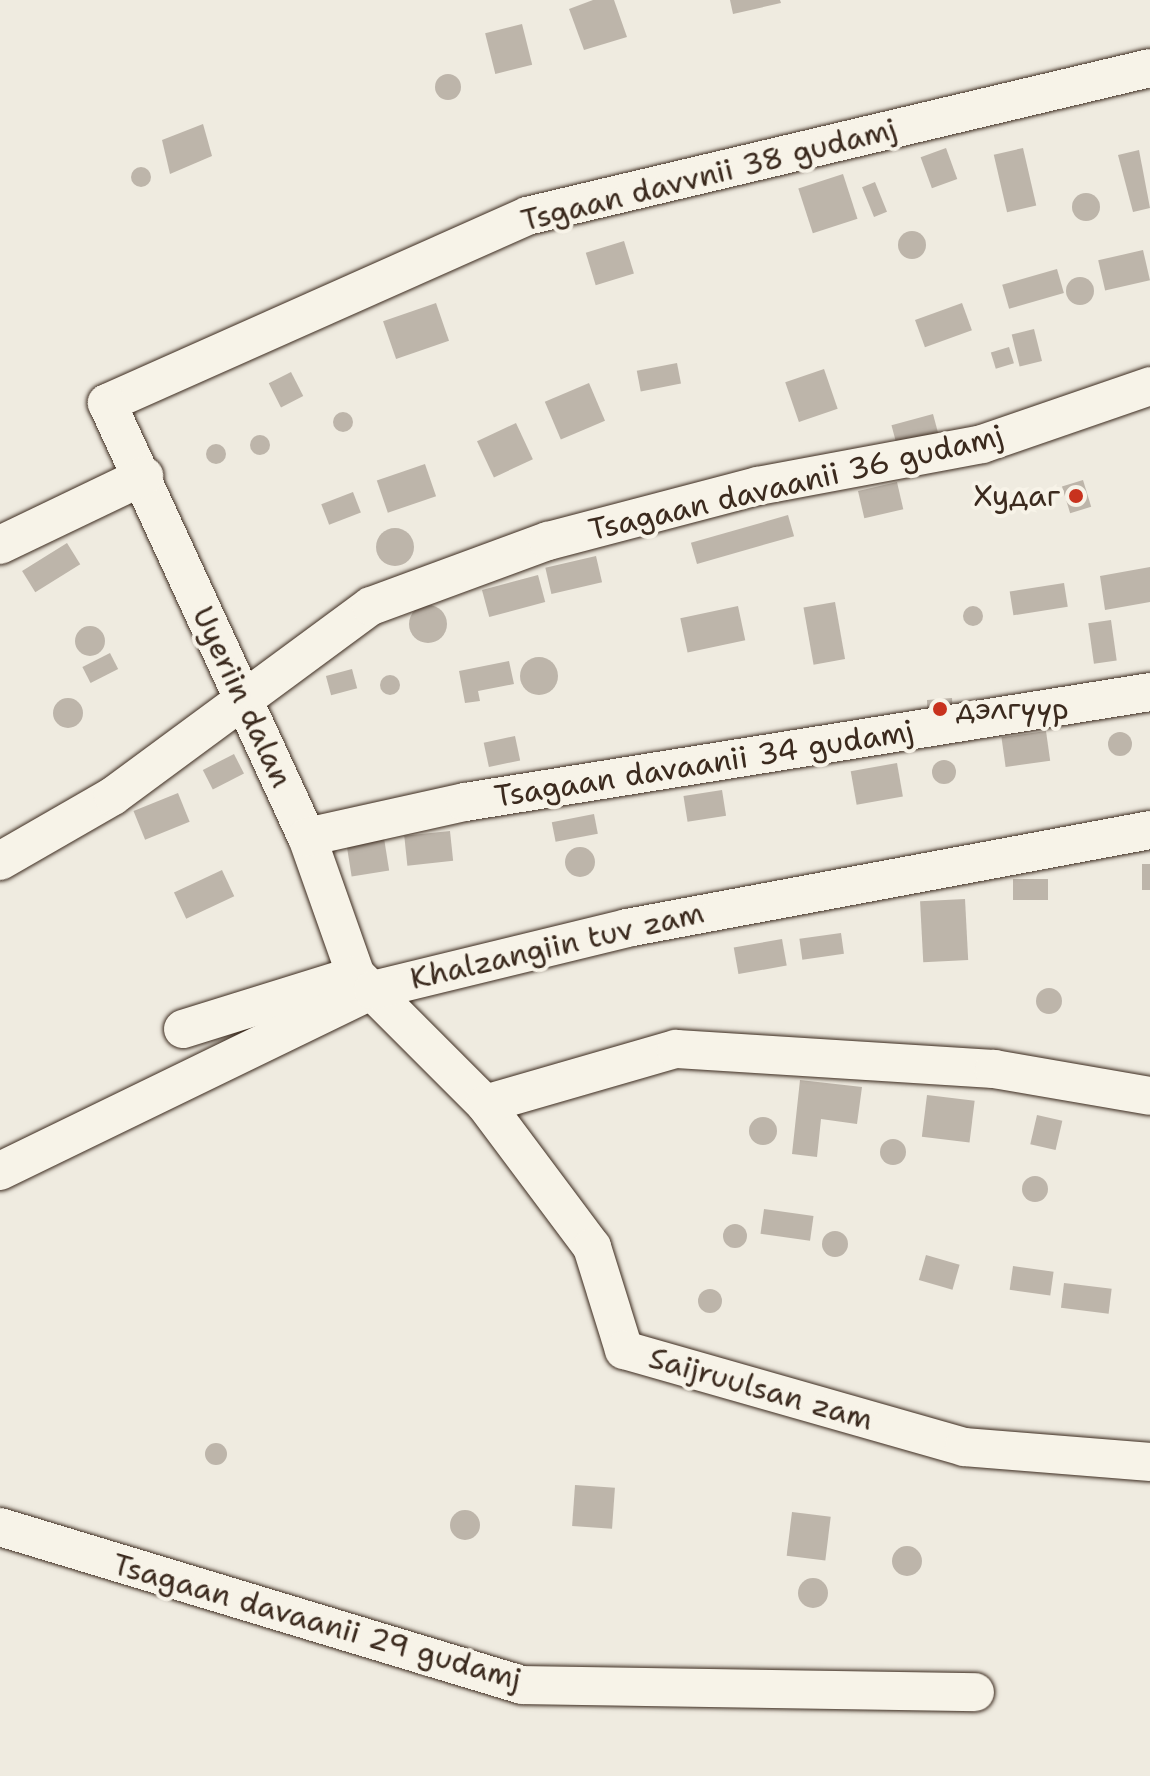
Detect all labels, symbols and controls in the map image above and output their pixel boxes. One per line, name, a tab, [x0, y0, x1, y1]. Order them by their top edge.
street label: Tsgaan davvnii 38 gudamj	[517, 111, 901, 239]
street label: Tsagaan davaanii 36 gudamj	[585, 418, 1007, 548]
place label: Худаг	[973, 478, 1060, 514]
marker: Худаг	[1067, 487, 1085, 505]
street label: Uyeriin dalan	[184, 601, 300, 793]
place label: дэлгүүр	[956, 691, 1069, 727]
marker: дэлгүүр	[931, 700, 949, 718]
street label: Tsagaan davaanii 34 gudamj	[492, 713, 916, 815]
street label: Khalzangiin tuv zam	[407, 895, 707, 997]
street label: Saijruulsan zam	[645, 1340, 877, 1438]
street label: Tsagaan davaanii 29 gudamj	[108, 1546, 526, 1698]

